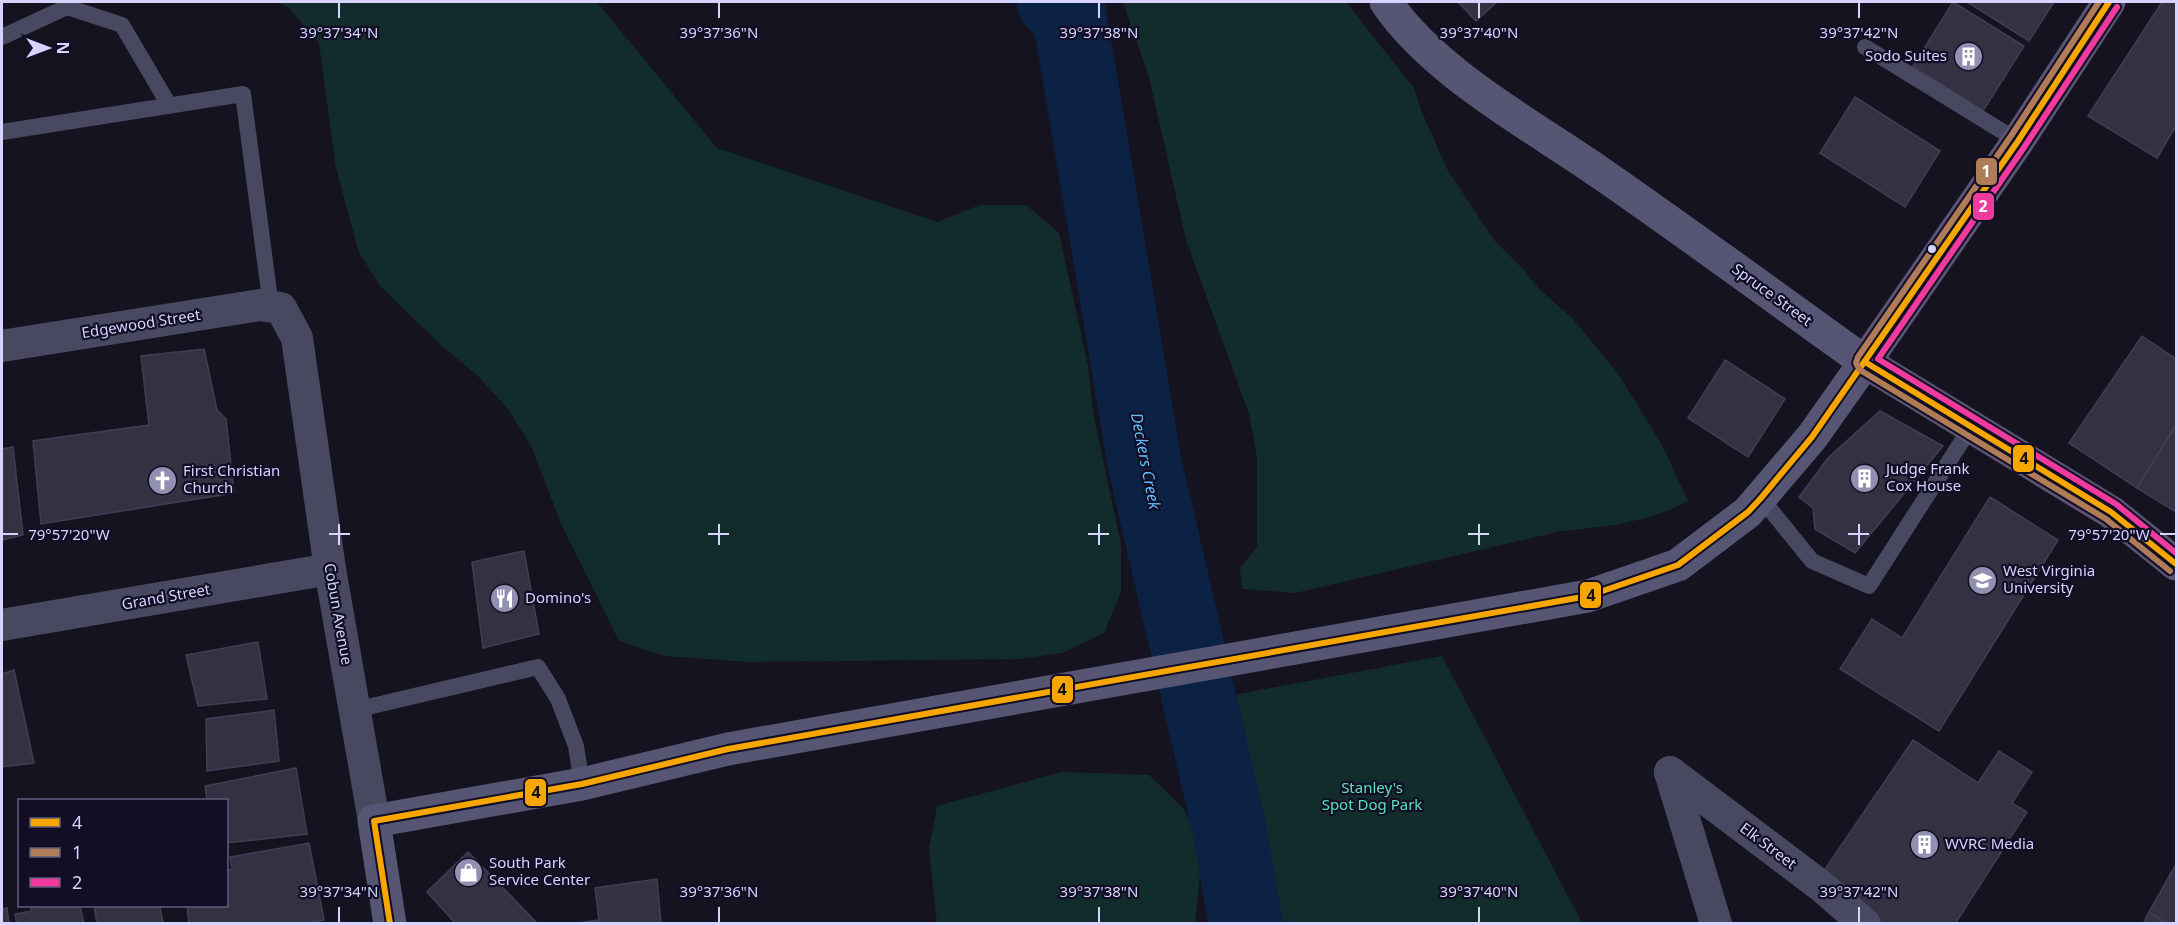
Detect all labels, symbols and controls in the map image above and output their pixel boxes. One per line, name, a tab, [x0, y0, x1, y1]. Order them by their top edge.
north arrow	[18, 18, 78, 78]
text: 39°37'34"N	[300, 22, 378, 42]
text: 39°37'36"N	[680, 22, 758, 42]
text: 39°37'38"N	[1060, 22, 1138, 42]
text: 39°37'40"N	[1440, 22, 1518, 42]
text: 39°37'42"N	[1820, 22, 1898, 42]
building icon: Sodo Suites	[1952, 40, 1984, 72]
text: N	[52, 41, 74, 55]
place label: Sodo Suites	[1865, 45, 1947, 65]
line badge: 1	[1975, 157, 1998, 186]
text: 1	[1981, 160, 1991, 182]
line badge: 2	[1972, 192, 1995, 221]
text: 2	[1978, 195, 1988, 217]
unlabelled marker	[1926, 243, 1938, 255]
street label: Spruce Street	[1729, 258, 1817, 330]
street label: Edgewood Street	[80, 304, 202, 342]
water label: Deckers Creek	[1126, 411, 1166, 512]
line badge: 4	[2012, 444, 2035, 473]
text: 4	[2019, 447, 2029, 469]
place label: Judge Frank Cox House	[1884, 458, 1970, 495]
place label: First Christian Church	[183, 460, 280, 497]
building icon: Judge Frank Cox House	[1849, 462, 1881, 494]
church icon: First Christian Church	[146, 464, 178, 496]
text: 79°57'20"W	[28, 524, 110, 544]
text: 79°57'20"W	[2068, 524, 2150, 544]
place label: West Virginia University	[2003, 560, 2095, 597]
street label: Cobun Avenue	[320, 561, 358, 666]
school or university icon: West Virginia University	[1966, 564, 1998, 596]
street label: Grand Street	[120, 578, 212, 614]
line badge: 4	[1579, 581, 1602, 609]
restaurant icon: Domino's	[488, 582, 520, 614]
text: 4	[1586, 584, 1596, 606]
place label: Domino's	[525, 587, 591, 607]
line badge: 4	[1051, 675, 1074, 704]
text: 4	[1057, 678, 1067, 700]
park label: Stanley's Spot Dog Park	[1322, 777, 1422, 814]
line badge: 4	[524, 778, 547, 807]
text: 4	[531, 781, 541, 803]
legend	[18, 799, 228, 907]
text: 4	[72, 810, 82, 834]
street label: Elk Street	[1736, 817, 1801, 873]
building icon: WVRC Media	[1908, 828, 1940, 860]
place label: WVRC Media	[1945, 833, 2034, 853]
text: 1	[72, 840, 82, 864]
place label: South Park Service Center	[489, 852, 590, 889]
shop icon: South Park Service Center	[452, 856, 484, 888]
text: 2	[72, 870, 82, 894]
text: 39°37'34"N	[300, 881, 378, 901]
text: 39°37'36"N	[680, 881, 758, 901]
text: 39°37'38"N	[1060, 881, 1138, 901]
text: 39°37'40"N	[1440, 881, 1518, 901]
text: 39°37'42"N	[1820, 881, 1898, 901]

